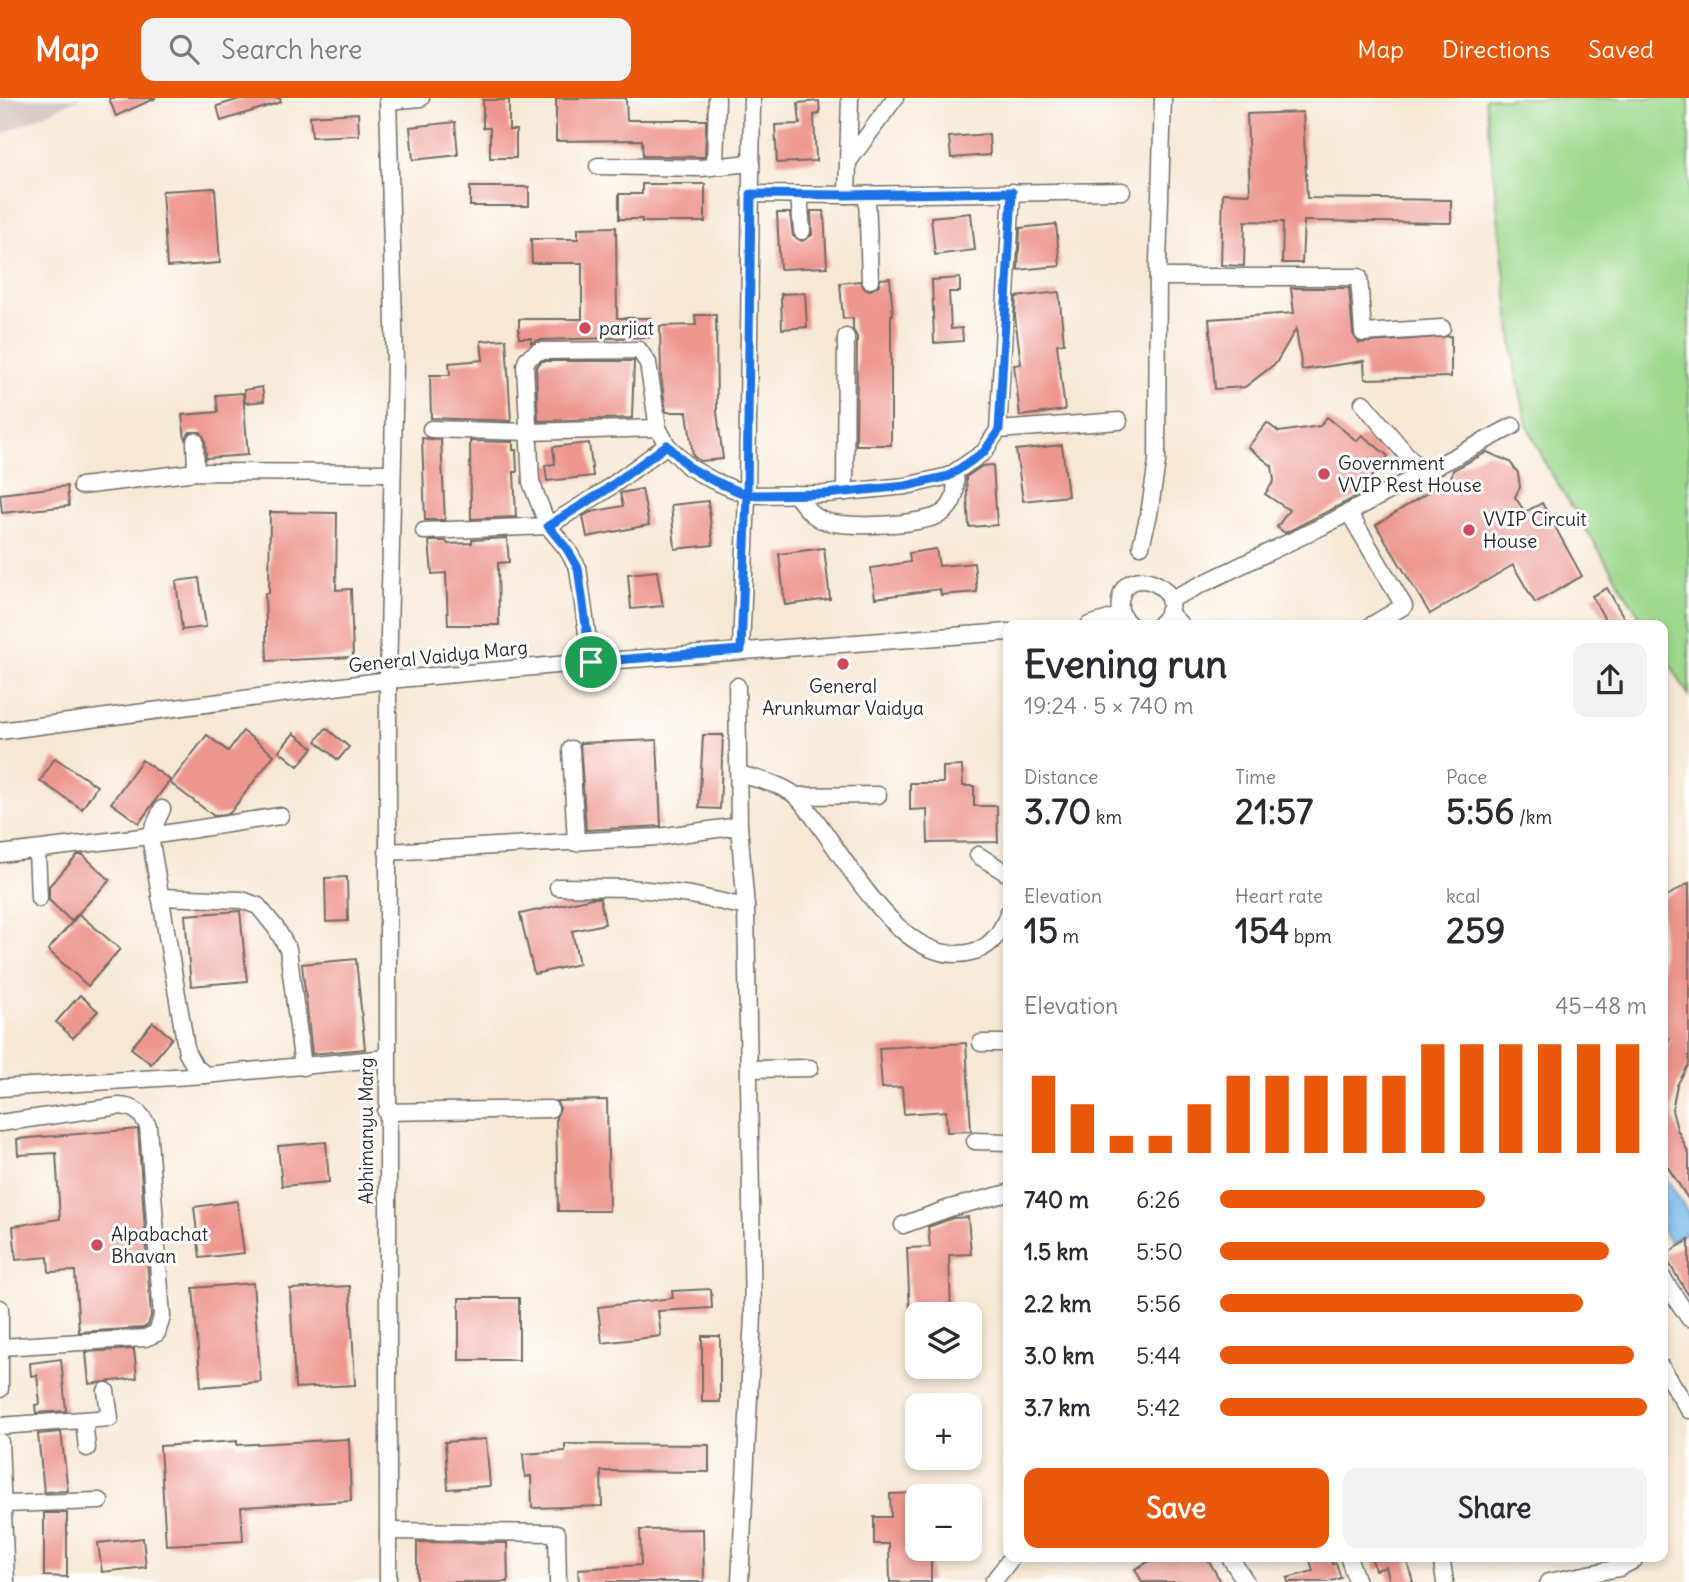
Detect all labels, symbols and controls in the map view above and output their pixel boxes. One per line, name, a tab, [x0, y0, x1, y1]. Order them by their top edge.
search box	[141, 18, 631, 81]
text: Map	[35, 28, 99, 70]
icon: search	[165, 30, 203, 68]
text: Search here	[221, 33, 362, 66]
text: Map	[1357, 34, 1404, 64]
text: Directions	[1442, 34, 1550, 64]
text: Saved	[1588, 34, 1654, 64]
place label: parjiat	[599, 316, 654, 340]
marker: parjiat	[577, 320, 593, 336]
place label: Government VVIP Rest House	[1338, 451, 1482, 497]
marker: Government VVIP Rest House	[1316, 466, 1332, 482]
place label: VVIP Circuit House	[1483, 507, 1587, 553]
marker: VVIP Circuit House	[1461, 522, 1477, 538]
pin	[561, 632, 621, 692]
street label: General Vaidya Marg	[347, 635, 529, 677]
text: Evening run	[1024, 641, 1227, 688]
icon: arrive	[572, 643, 610, 681]
button: share	[1573, 643, 1647, 717]
marker: General Arunkumar Vaidya	[835, 656, 851, 672]
place label: General Arunkumar Vaidya	[762, 674, 924, 720]
text: 19:24 · 5 × 740 m	[1024, 691, 1194, 720]
text: Distance	[1024, 765, 1098, 789]
text: Time	[1235, 765, 1276, 789]
text: Pace	[1446, 765, 1487, 789]
text: 3.70	[1024, 789, 1091, 833]
text: 21:57	[1235, 789, 1313, 833]
text: 5:56	[1446, 789, 1514, 833]
text: km	[1091, 805, 1122, 829]
text: /km	[1514, 805, 1552, 829]
text: Elevation	[1024, 884, 1102, 908]
text: Heart rate	[1235, 884, 1323, 908]
text: kcal	[1446, 884, 1480, 908]
text: 15	[1024, 908, 1058, 952]
text: 154	[1235, 908, 1289, 952]
text: 259	[1446, 908, 1505, 952]
text: m	[1058, 924, 1079, 948]
text: bpm	[1289, 924, 1332, 948]
text: Elevation	[1024, 991, 1118, 1020]
text: 45–48 m	[1555, 991, 1647, 1020]
street label: Abhimanyu Marg	[354, 1057, 378, 1205]
text: 740 m	[1024, 1185, 1089, 1214]
text: 6:26	[1136, 1185, 1180, 1214]
place label: Alpabachat Bhavan	[111, 1222, 208, 1268]
marker: Alpabachat Bhavan	[89, 1237, 105, 1253]
text: 1.5 km	[1024, 1237, 1089, 1266]
text: 5:50	[1136, 1237, 1183, 1266]
text: 2.2 km	[1024, 1289, 1091, 1318]
text: 5:56	[1136, 1289, 1181, 1318]
map controls	[905, 1302, 982, 1561]
button: layers	[905, 1302, 982, 1379]
text: 3.0 km	[1024, 1341, 1094, 1370]
text: 5:44	[1136, 1341, 1181, 1370]
button: +	[905, 1393, 982, 1470]
text: 3.7 km	[1024, 1393, 1090, 1422]
text: 5:42	[1136, 1393, 1180, 1422]
button: Save	[1024, 1468, 1329, 1548]
button: Share	[1343, 1468, 1647, 1548]
button: −	[905, 1484, 982, 1561]

